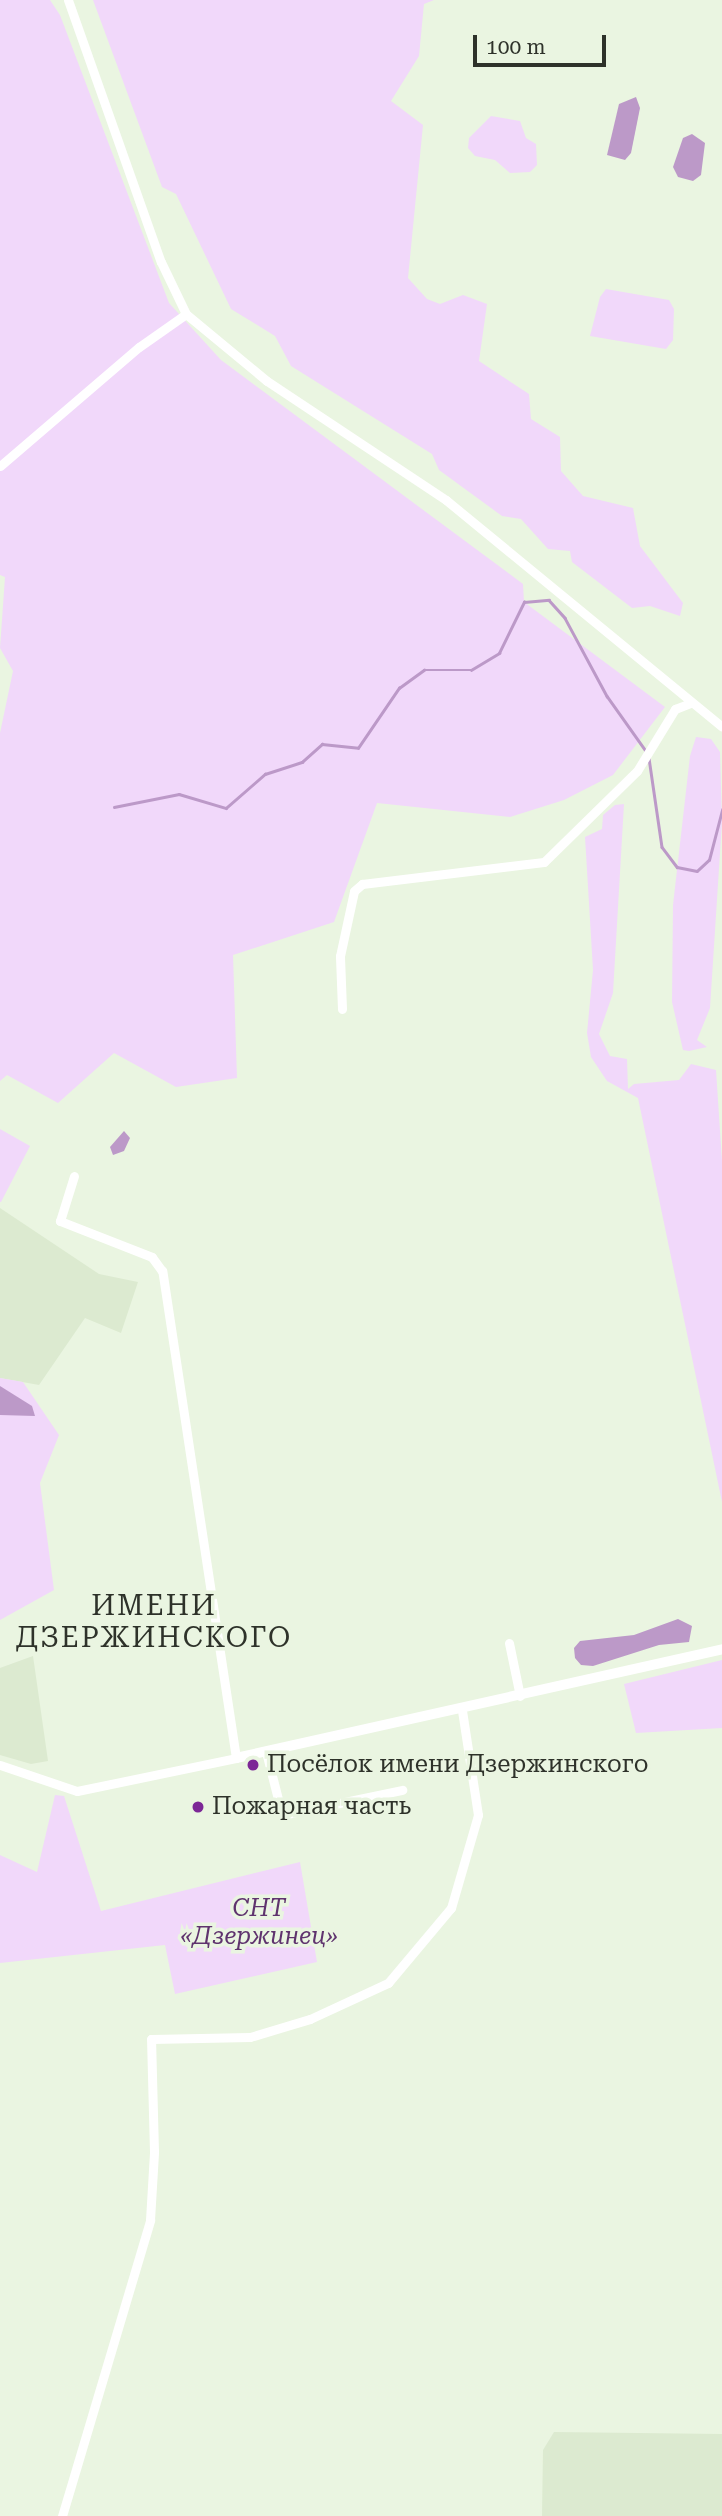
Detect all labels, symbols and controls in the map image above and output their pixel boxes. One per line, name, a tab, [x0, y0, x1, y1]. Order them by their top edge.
scale bar	[477, 21, 610, 65]
text: 100 m	[486, 35, 546, 59]
district label: ИМЕНИ ДЗЕРЖИНСКОГО	[17, 1589, 291, 1655]
place label: Посёлок имени Дзержинского	[267, 1751, 649, 1779]
marker: Посёлок имени Дзержинского	[245, 1757, 261, 1773]
place label: Пожарная часть	[212, 1793, 411, 1821]
marker: Пожарная часть	[190, 1799, 206, 1815]
park label: СНТ «Дзержинец»	[180, 1895, 338, 1951]

